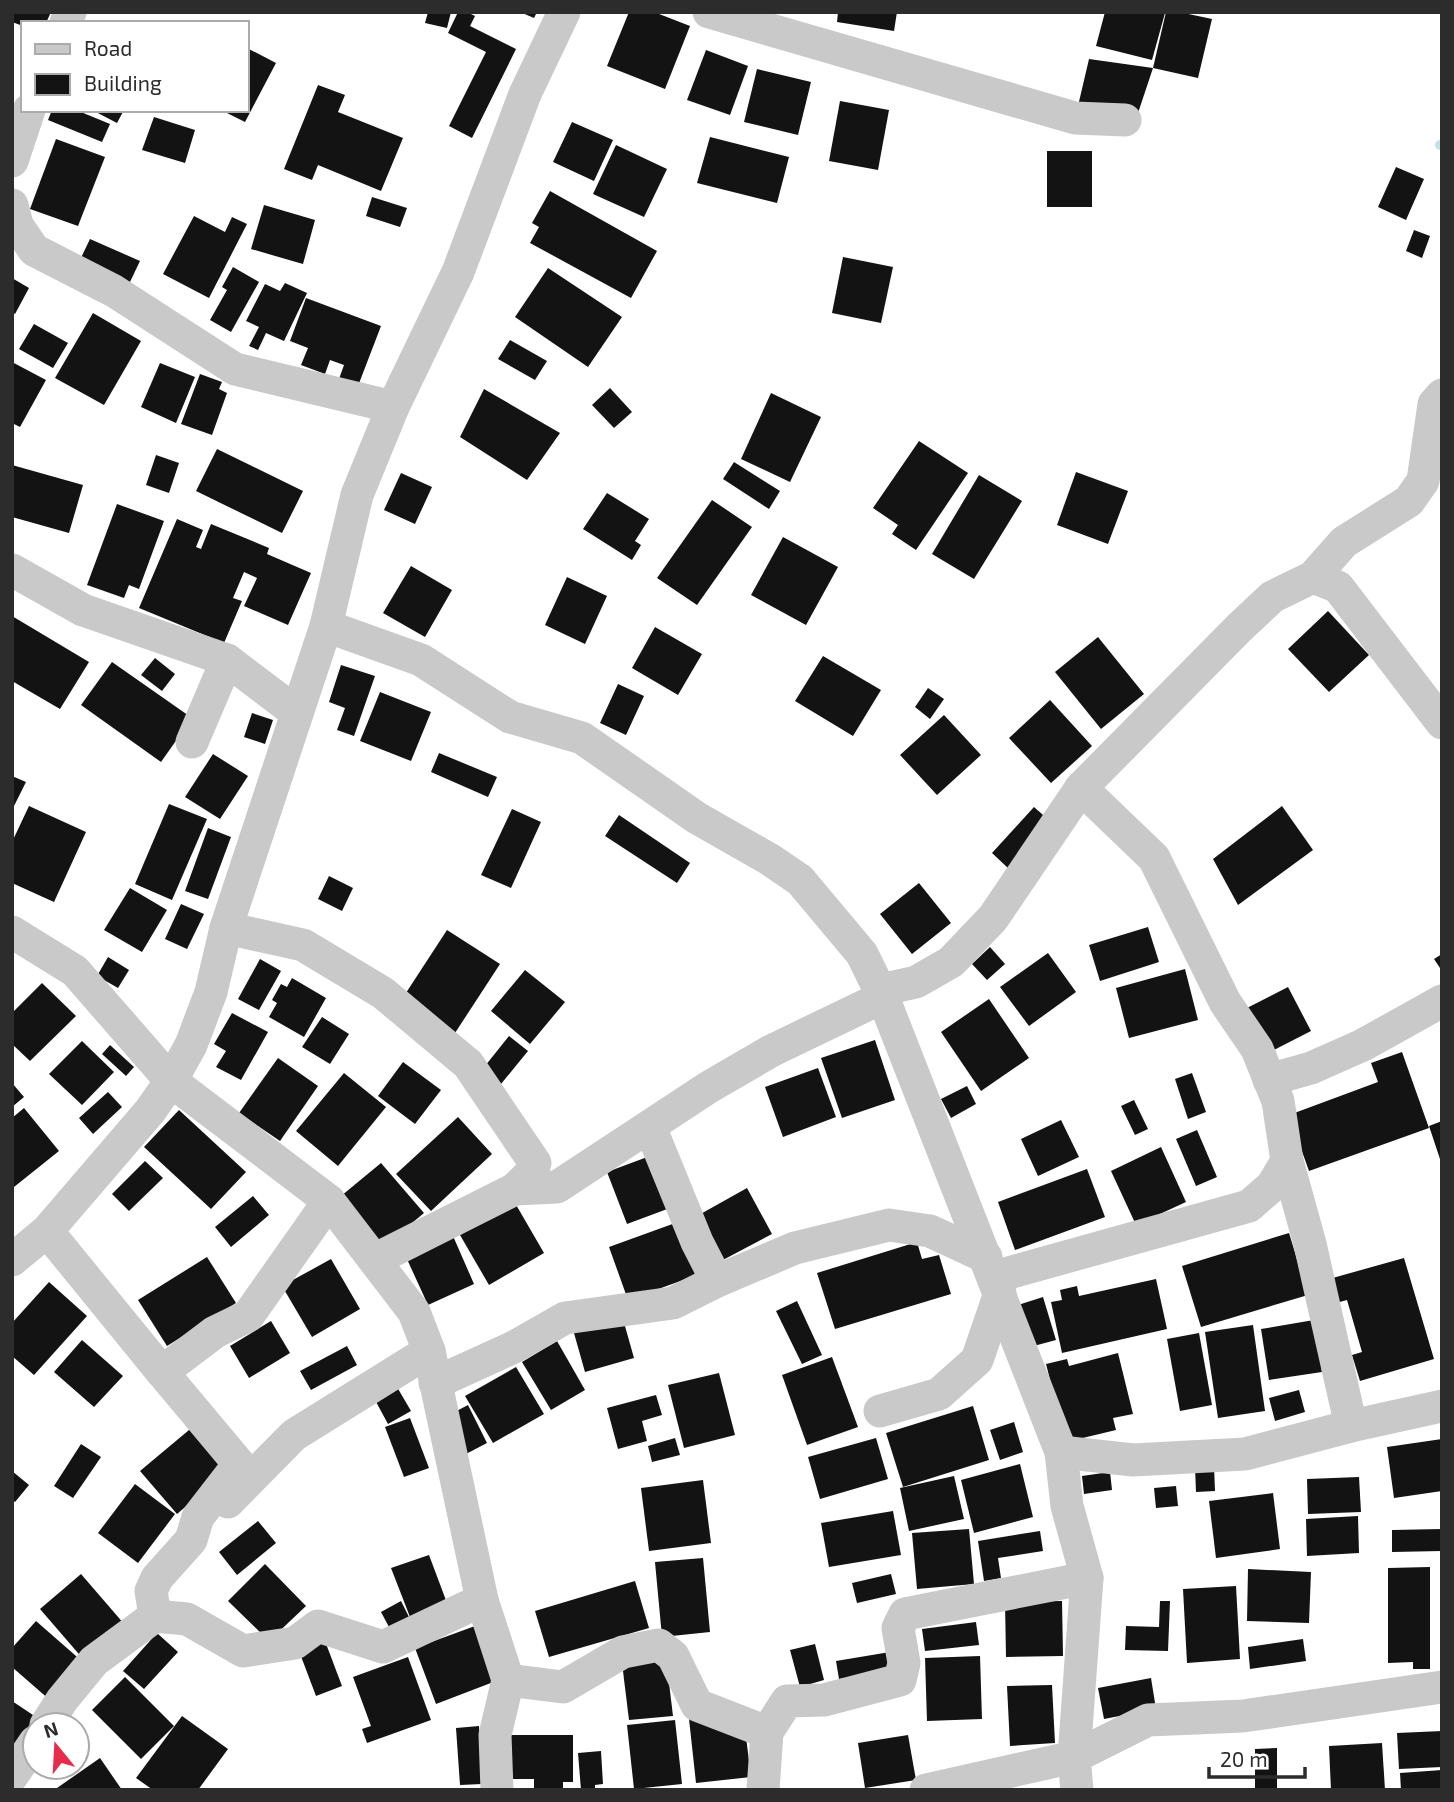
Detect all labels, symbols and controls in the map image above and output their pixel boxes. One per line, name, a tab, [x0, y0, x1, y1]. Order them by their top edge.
legend	[21, 21, 248, 112]
text: Road	[84, 35, 132, 60]
text: Building	[84, 70, 162, 95]
north arrow	[21, 1711, 91, 1781]
text: N	[41, 1716, 61, 1742]
scale bar	[1209, 1736, 1305, 1780]
text: 20 m	[1220, 1746, 1268, 1771]

